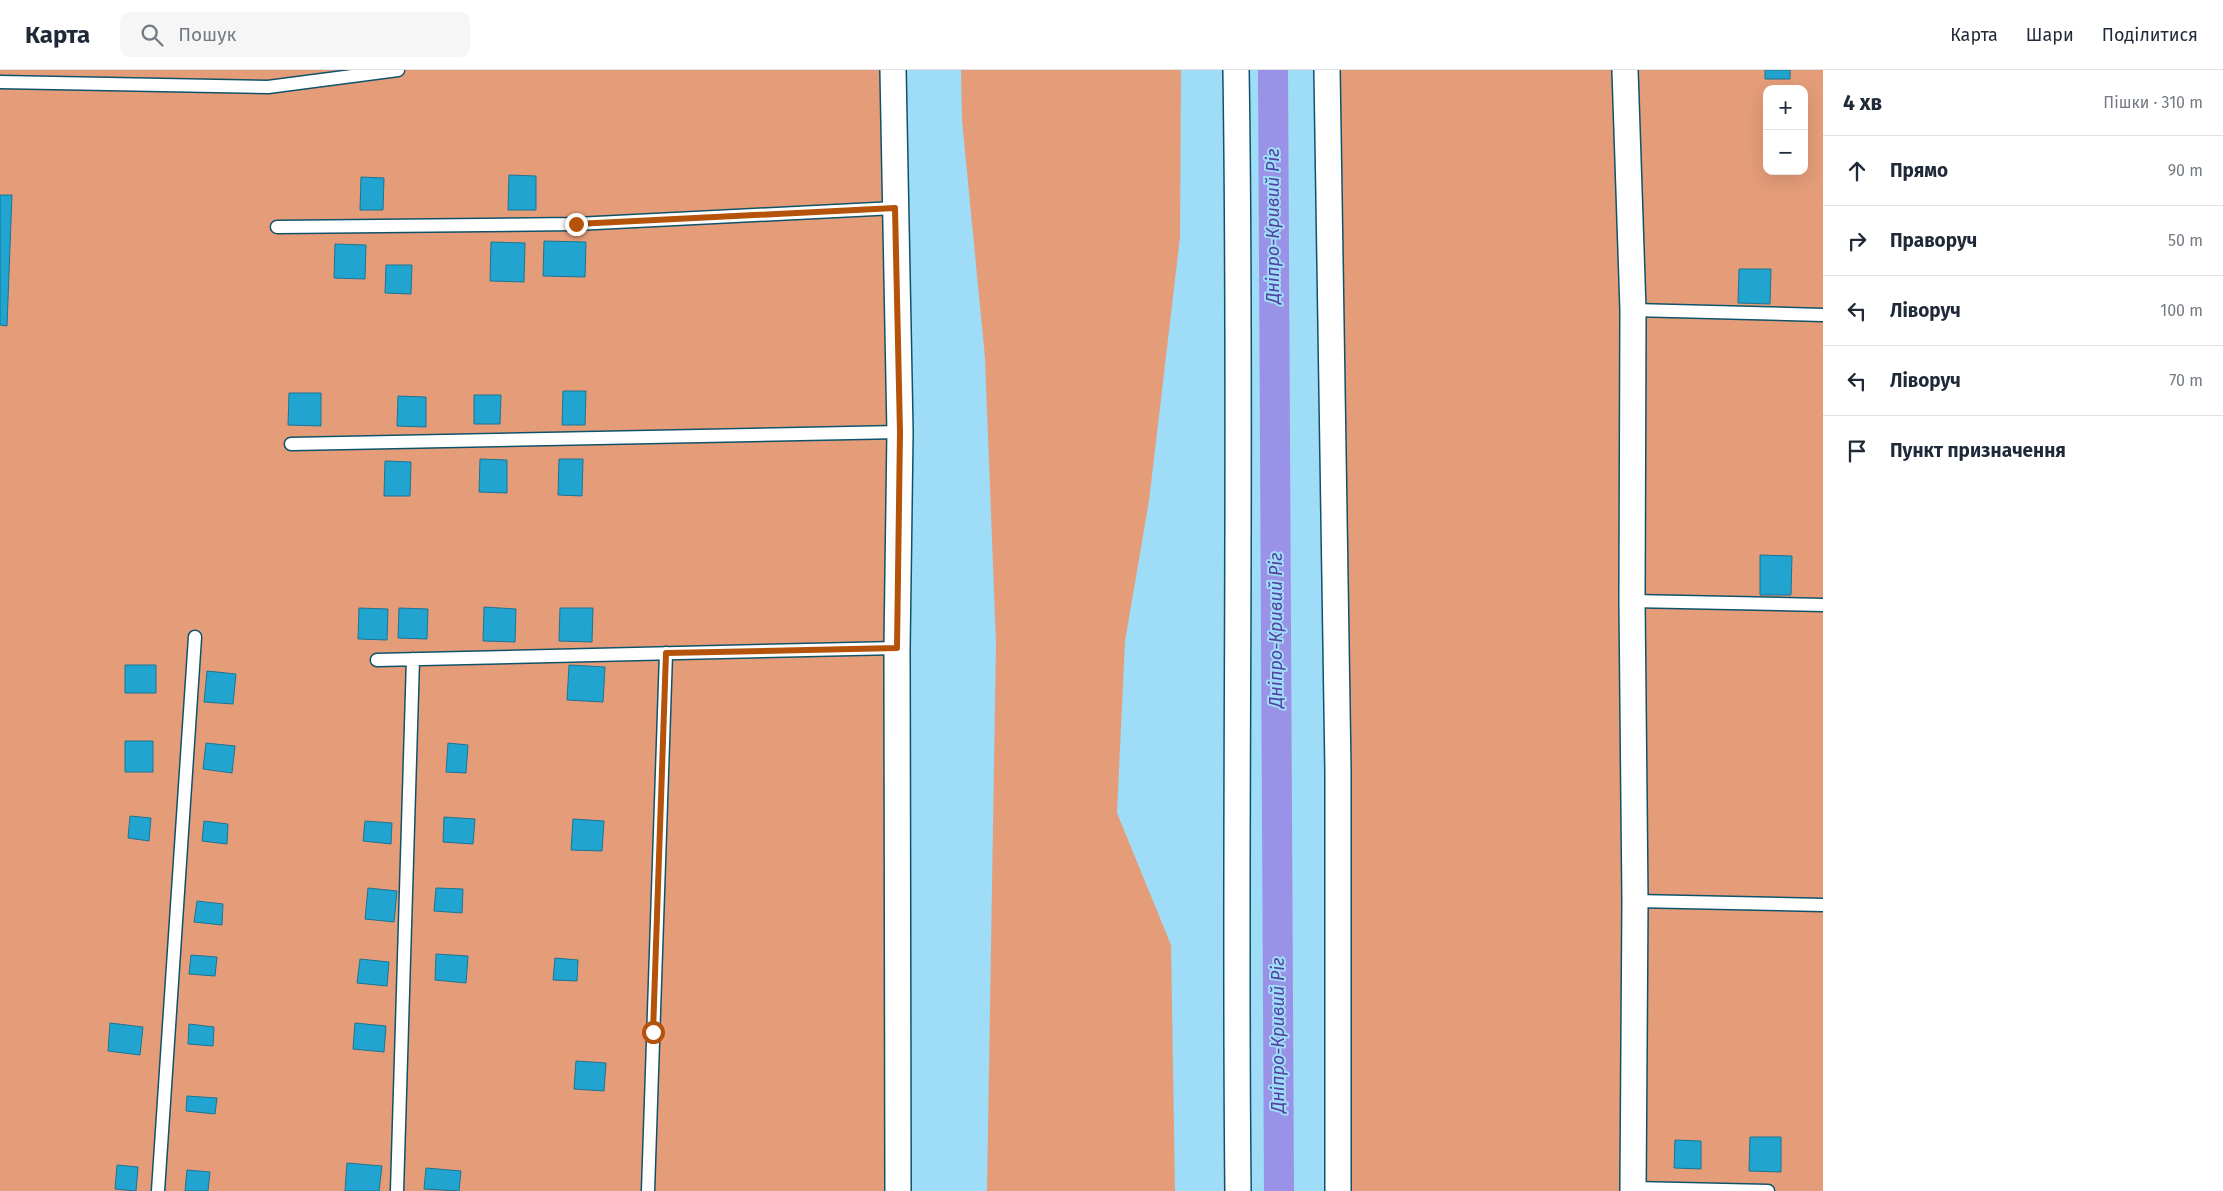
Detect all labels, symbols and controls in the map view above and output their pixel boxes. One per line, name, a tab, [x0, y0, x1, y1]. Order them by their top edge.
search box	[120, 12, 470, 57]
text: Карта	[25, 21, 90, 49]
icon: search	[138, 21, 166, 49]
text: Пошук	[178, 23, 236, 46]
text: Карта	[1950, 24, 1998, 46]
text: Шари	[2026, 24, 2074, 46]
text: Поділитися	[2102, 24, 2198, 46]
map controls	[1763, 85, 1808, 175]
button: +	[1763, 85, 1808, 130]
text: 4 хв	[1843, 90, 1882, 116]
text: Пішки · 310 m	[2103, 93, 2203, 112]
button: −	[1763, 130, 1808, 175]
water label: Дніпро-Кривий Ріг	[1262, 148, 1284, 306]
icon: ahead	[1843, 157, 1871, 185]
text: Прямо	[1890, 159, 1948, 182]
text: 90 m	[2168, 161, 2203, 180]
route end	[565, 213, 588, 236]
icon: right	[1843, 227, 1871, 255]
text: Праворуч	[1890, 229, 1977, 252]
text: 50 m	[2168, 231, 2203, 250]
icon: left	[1843, 297, 1871, 325]
text: Ліворуч	[1890, 299, 1961, 322]
text: 100 m	[2160, 301, 2203, 320]
icon: left	[1843, 367, 1871, 395]
text: Ліворуч	[1890, 369, 1961, 392]
text: 70 m	[2169, 371, 2203, 390]
icon: arrive	[1843, 437, 1871, 465]
text: Пункт призначення	[1890, 439, 2066, 462]
water label: Дніпро-Кривий Ріг	[1265, 552, 1287, 710]
water label: Дніпро-Кривий Ріг	[1267, 957, 1289, 1115]
route start	[642, 1021, 665, 1044]

